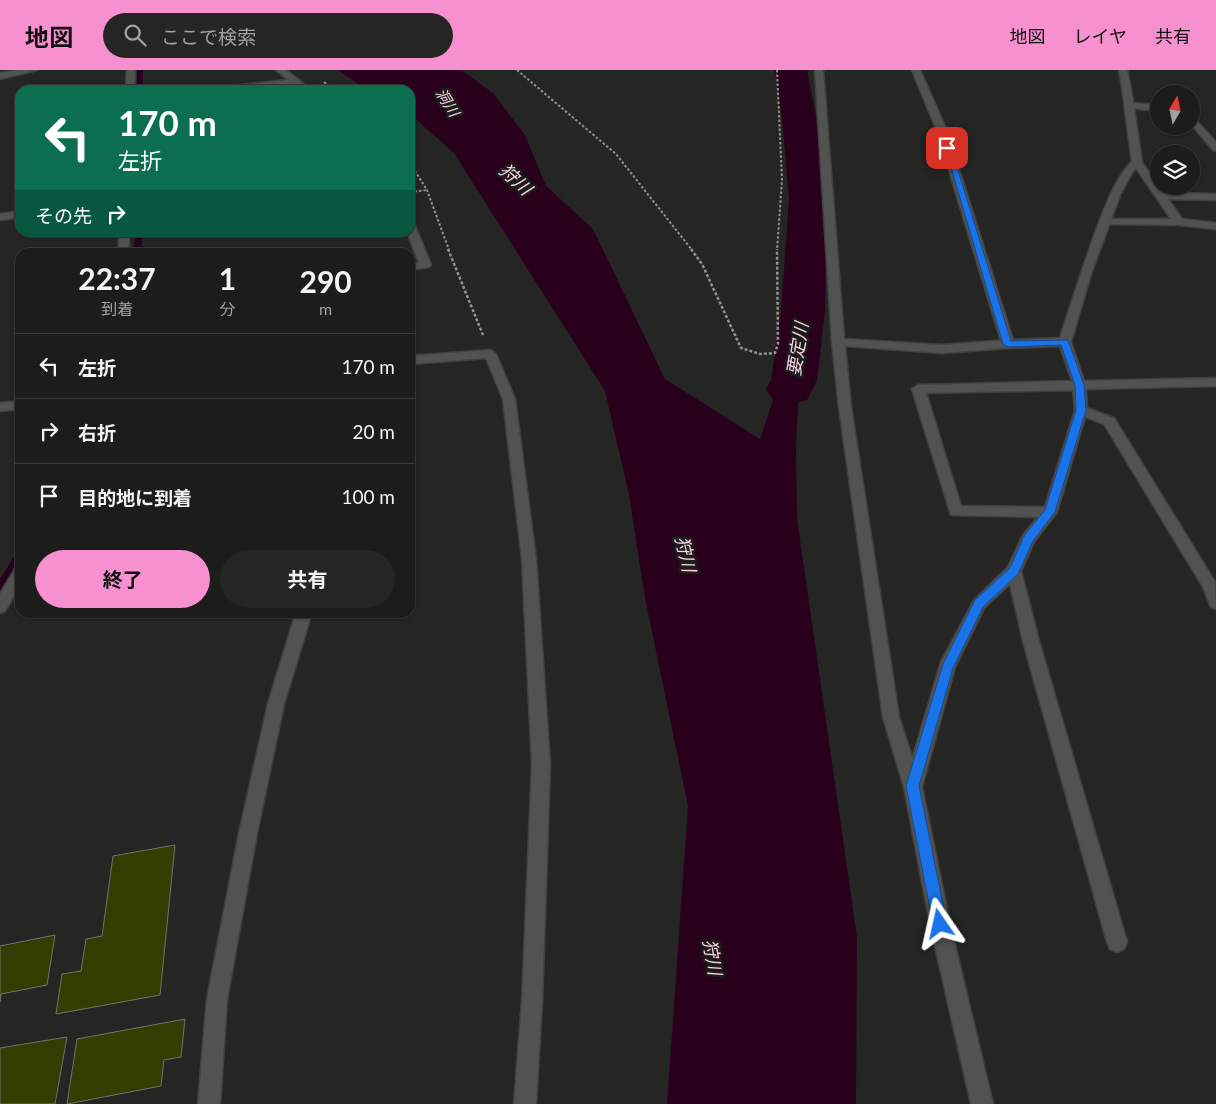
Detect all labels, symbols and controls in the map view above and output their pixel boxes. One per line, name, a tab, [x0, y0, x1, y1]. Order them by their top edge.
search box	[103, 13, 453, 58]
icon: search	[121, 21, 149, 49]
text: 地図	[25, 22, 73, 51]
text: ここで検索	[161, 25, 256, 48]
text: 地図	[1010, 25, 1046, 47]
text: レイヤ	[1074, 25, 1127, 47]
text: 共有	[1155, 25, 1191, 47]
water label: 洞川	[432, 85, 465, 121]
north arrow	[1150, 85, 1200, 135]
map controls	[1150, 85, 1200, 195]
text: 170 m	[118, 101, 217, 143]
icon: left	[35, 105, 100, 170]
pin	[926, 127, 968, 169]
icon: arrive	[933, 134, 961, 162]
button: layers	[1150, 145, 1200, 195]
text: 左折	[118, 147, 162, 174]
water label: 狩川	[495, 159, 538, 201]
icon: right	[102, 200, 130, 228]
text: その先	[35, 204, 92, 227]
text: 22:37	[78, 260, 156, 296]
text: 1	[219, 260, 236, 296]
text: 290	[300, 263, 352, 299]
text: 到着	[101, 299, 133, 318]
text: 分	[220, 299, 236, 318]
text: m	[319, 299, 332, 318]
water label: 要定川	[782, 319, 812, 377]
icon: left	[35, 352, 63, 380]
text: 170 m	[341, 355, 395, 378]
text: 左折	[78, 356, 116, 379]
icon: right	[35, 417, 63, 445]
text: 20 m	[352, 420, 395, 443]
text: 右折	[78, 421, 116, 444]
icon: arrive	[35, 482, 63, 510]
text: 100 m	[341, 485, 395, 508]
text: 目的地に到着	[78, 486, 192, 509]
water label: 狩川	[671, 534, 701, 576]
button: 終了	[35, 550, 210, 608]
button: 共有	[220, 550, 395, 608]
position arrow	[913, 897, 965, 949]
water label: 狩川	[699, 937, 727, 979]

